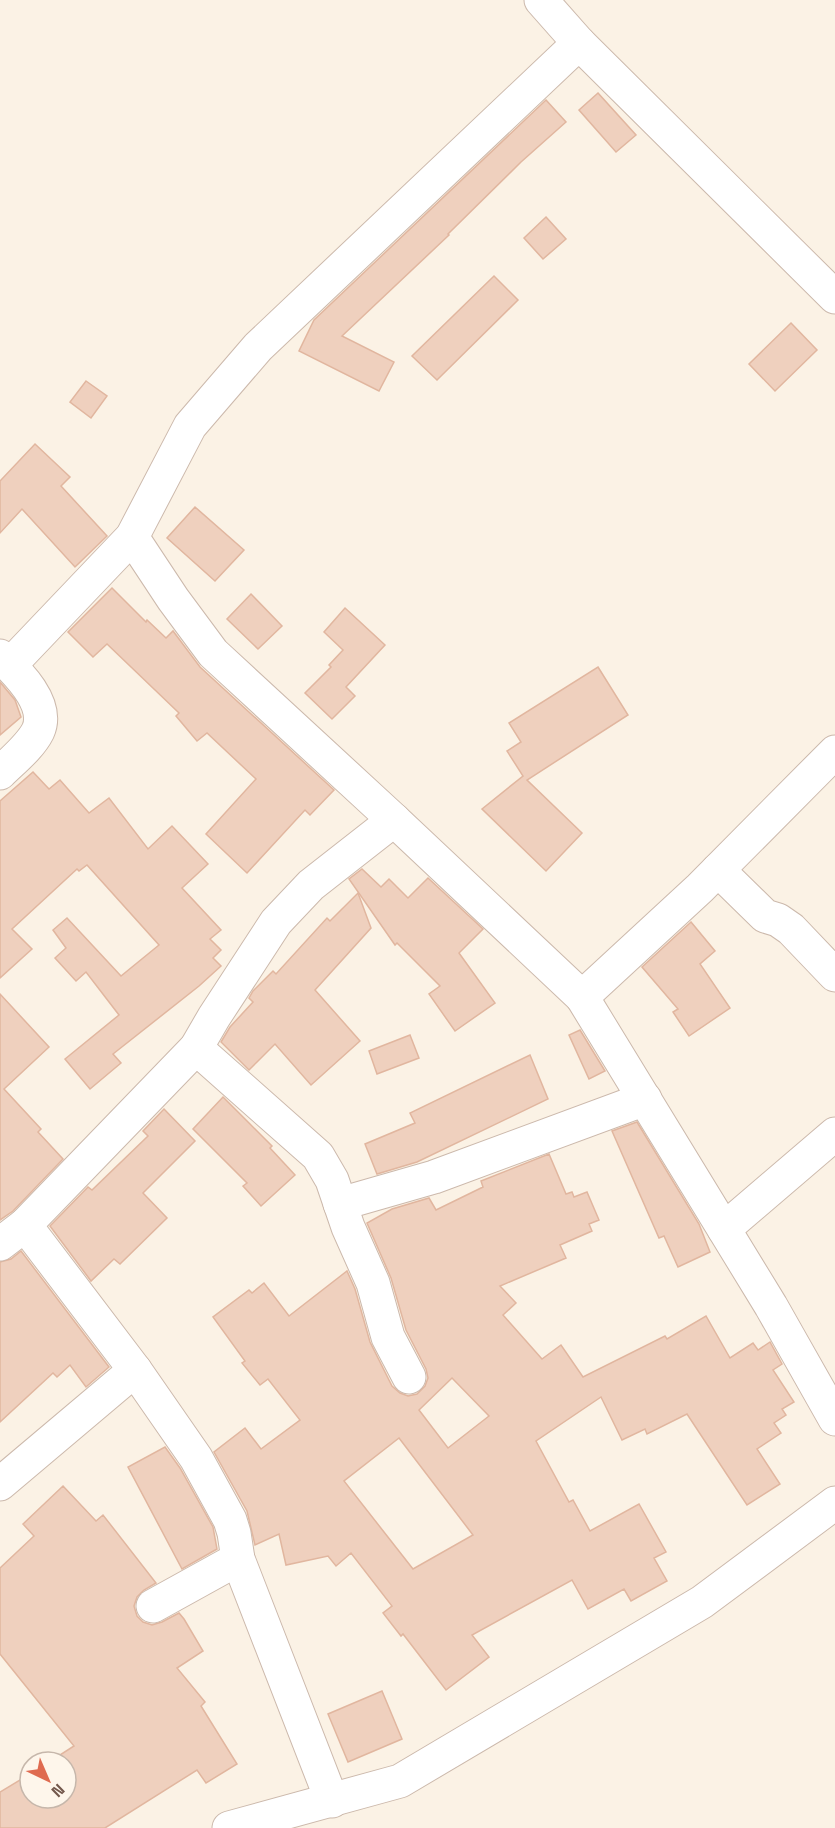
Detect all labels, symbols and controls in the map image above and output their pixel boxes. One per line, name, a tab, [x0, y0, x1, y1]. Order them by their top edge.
north arrow	[18, 1750, 78, 1810]
text: N	[47, 1779, 69, 1802]

